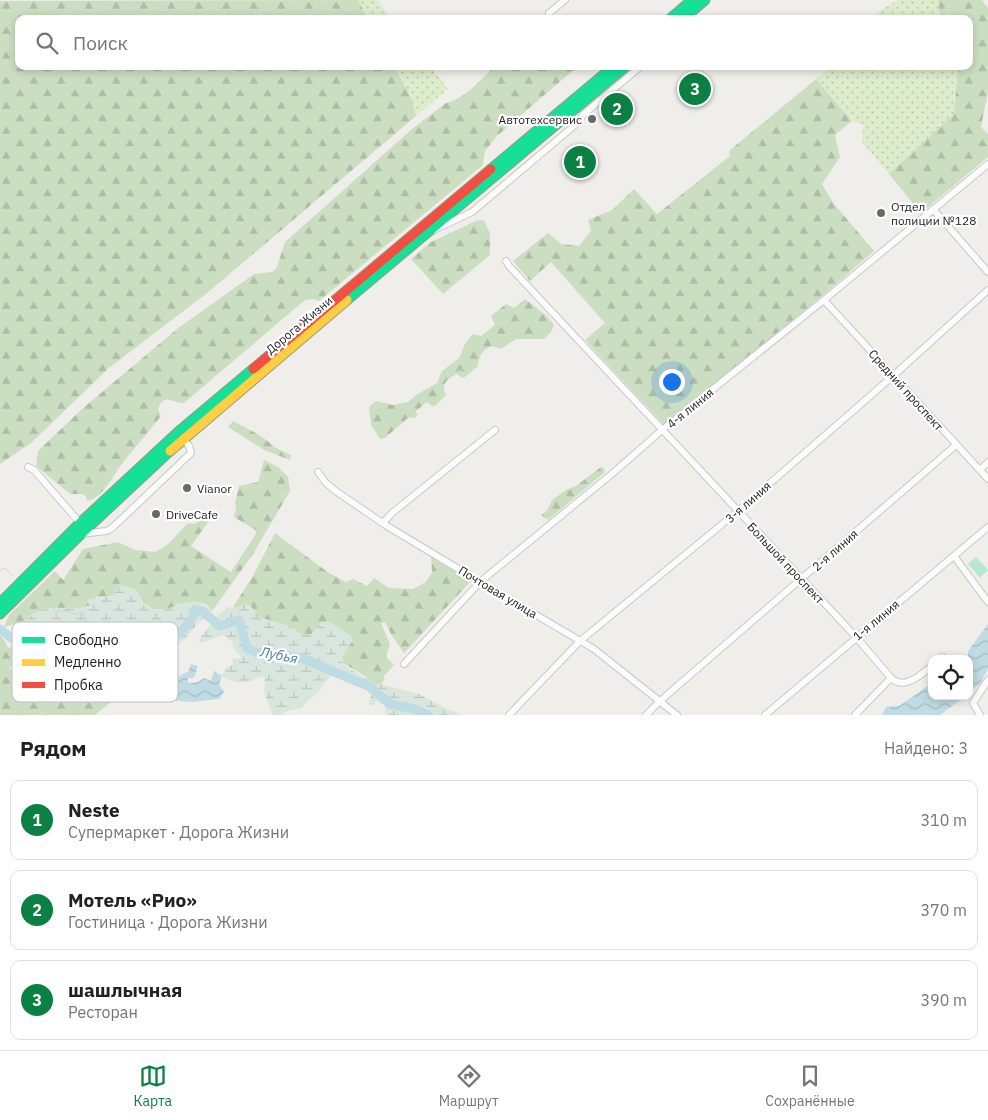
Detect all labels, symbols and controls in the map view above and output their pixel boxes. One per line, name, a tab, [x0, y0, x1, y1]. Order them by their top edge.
search box	[15, 15, 973, 70]
icon: search	[33, 29, 61, 57]
text: Поиск	[73, 31, 128, 55]
pin: 3	[679, 70, 711, 108]
pin: 2	[601, 90, 633, 128]
place label: Автотехсервис	[498, 112, 582, 127]
marker: Автотехсервис	[586, 113, 598, 125]
pin: 1	[564, 143, 596, 181]
place label: Отдел полиции №128	[891, 199, 976, 228]
marker: Отдел полиции №128	[875, 207, 887, 219]
street label: Дорога Жизни	[263, 293, 335, 357]
street label: Средний проспект	[865, 346, 947, 434]
your location	[659, 369, 685, 395]
street label: 4-я линия	[664, 385, 716, 431]
street label: 3-я линия	[722, 478, 774, 526]
place label: Vianor	[197, 481, 232, 496]
marker: Vianor	[181, 482, 193, 494]
place label: DriveCafe	[166, 507, 219, 522]
marker: DriveCafe	[150, 508, 162, 520]
street label: Большой проспект	[744, 519, 828, 607]
street label: 2-я линия	[809, 526, 861, 574]
street label: Почтовая улица	[456, 563, 541, 622]
street label: 1-я линия	[850, 596, 902, 644]
legend	[12, 622, 178, 702]
text: Свободно	[54, 631, 119, 649]
water label: Лубья	[258, 642, 299, 667]
text: Медленно	[54, 653, 122, 671]
map controls	[928, 655, 973, 700]
button: locate	[928, 655, 973, 700]
text: Пробка	[54, 676, 103, 694]
text: Рядом	[20, 734, 87, 762]
text: Найдено: 3	[884, 738, 968, 758]
text: Neste	[68, 798, 120, 822]
text: 1	[32, 810, 42, 830]
text: 310 m	[920, 810, 967, 830]
text: Супермаркет · Дорога Жизни	[68, 822, 289, 842]
text: Мотель «Рио»	[68, 888, 197, 912]
text: 2	[32, 900, 42, 920]
text: 370 m	[920, 900, 967, 920]
text: Гостиница · Дорога Жизни	[68, 912, 268, 932]
text: шашлычная	[68, 978, 182, 1002]
text: 3	[32, 990, 42, 1010]
text: 390 m	[920, 990, 967, 1010]
text: Ресторан	[68, 1002, 138, 1022]
tab: Карта	[133, 1062, 172, 1110]
tab: Маршрут	[439, 1062, 499, 1110]
tab: Сохранённые	[765, 1062, 855, 1110]

